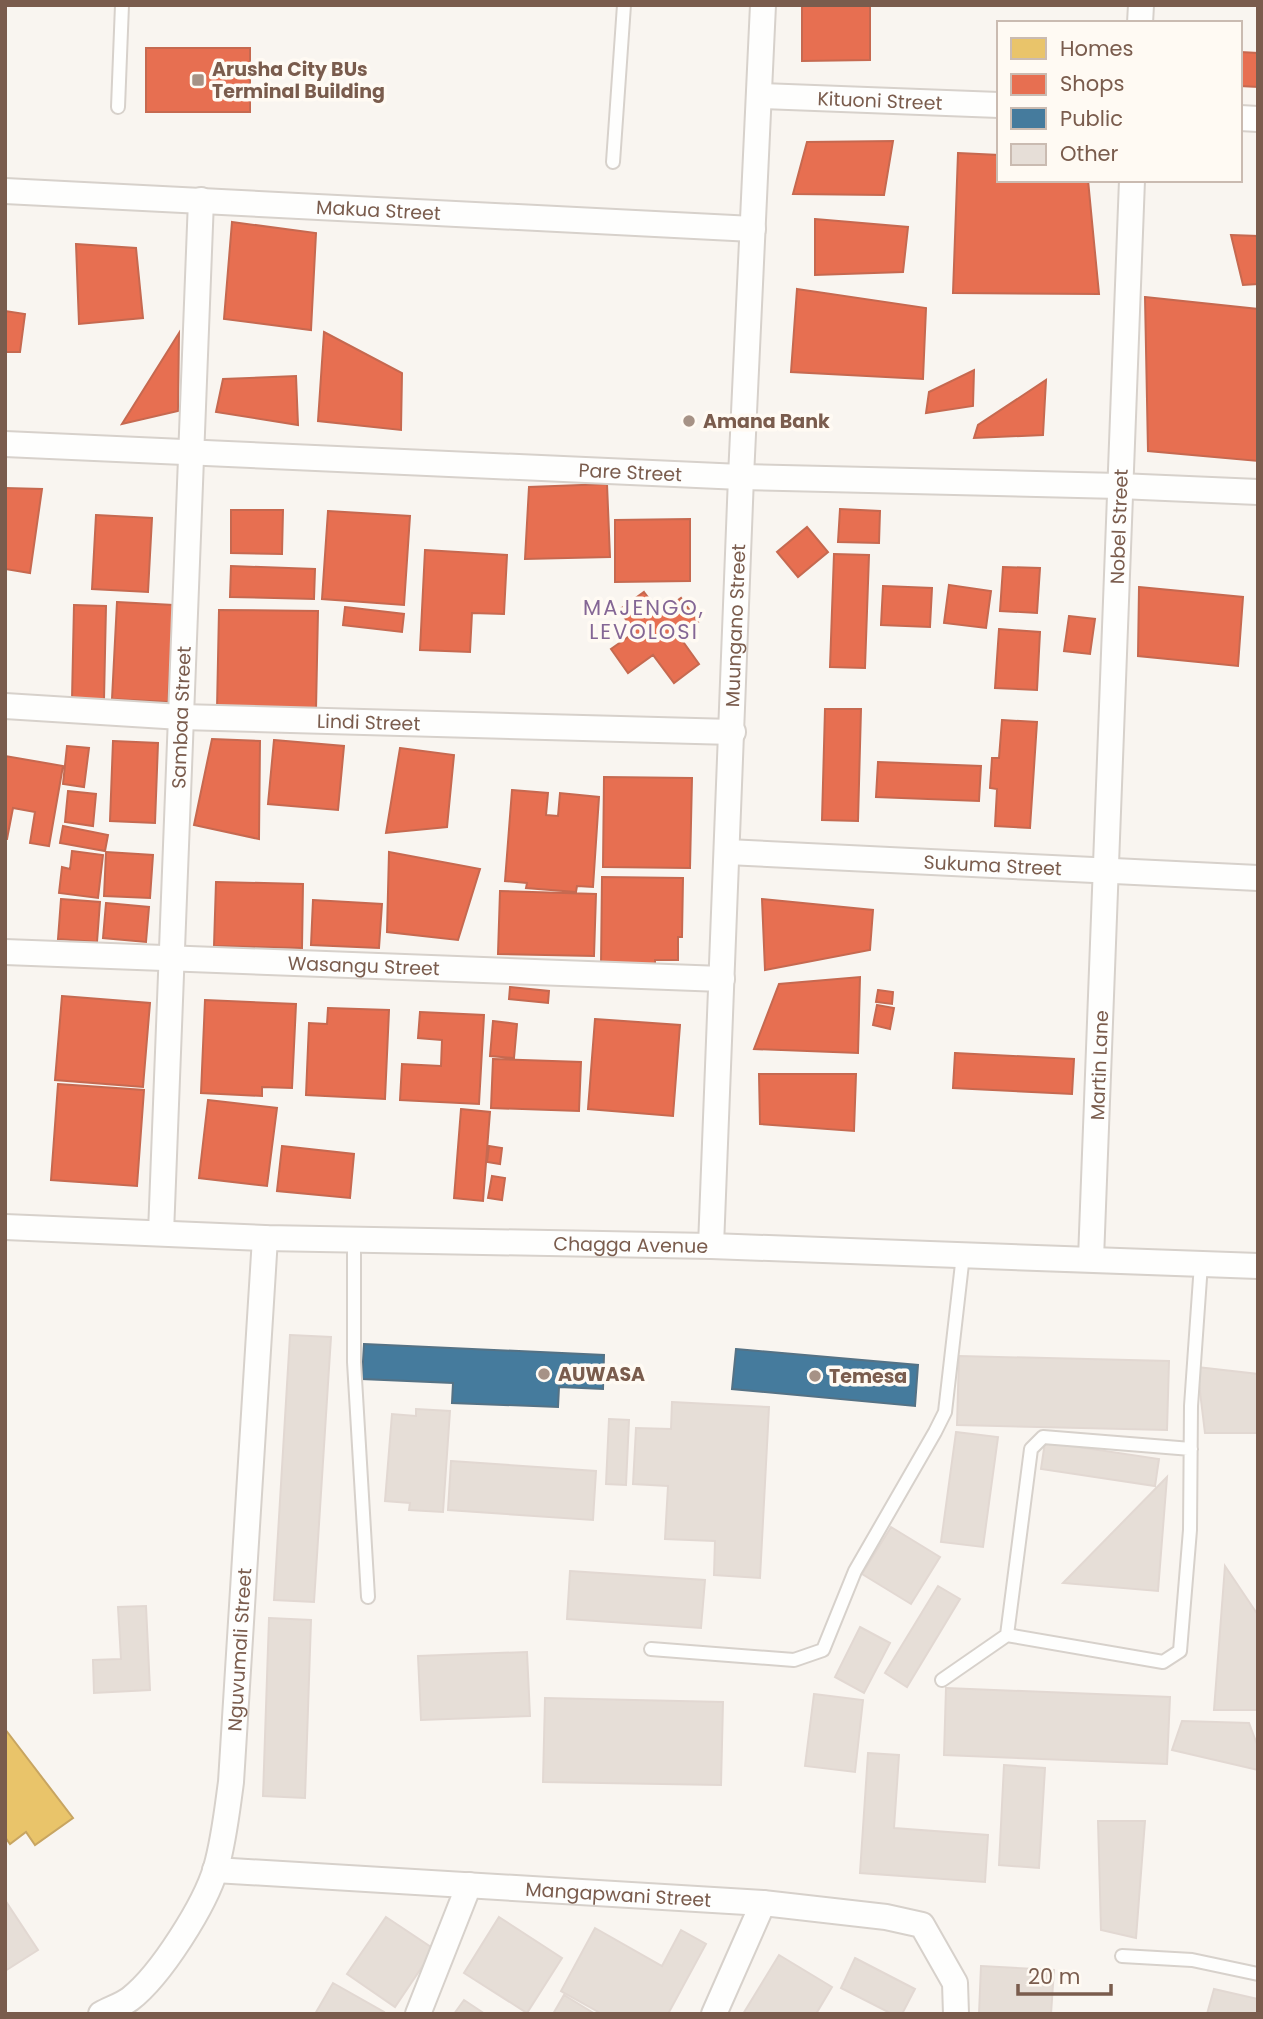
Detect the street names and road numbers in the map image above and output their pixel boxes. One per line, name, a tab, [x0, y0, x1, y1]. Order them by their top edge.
street label: Kituoni Street	[817, 85, 943, 117]
street label: Makua Street	[315, 194, 442, 227]
street label: Pare Street	[578, 457, 683, 488]
street label: Nobel Street	[1104, 468, 1135, 585]
street label: Muungano Street	[719, 543, 752, 708]
street label: Sambaa Street	[165, 645, 198, 789]
street label: Lindi Street	[317, 708, 421, 737]
street label: Sukuma Street	[923, 849, 1063, 882]
street label: Wasangu Street	[287, 950, 440, 982]
street label: Martin Lane	[1084, 1010, 1115, 1121]
street label: Chagga Avenue	[553, 1230, 708, 1260]
street label: Nguvumali Street	[221, 1567, 258, 1732]
street label: Mangapwani Street	[525, 1876, 712, 1914]

